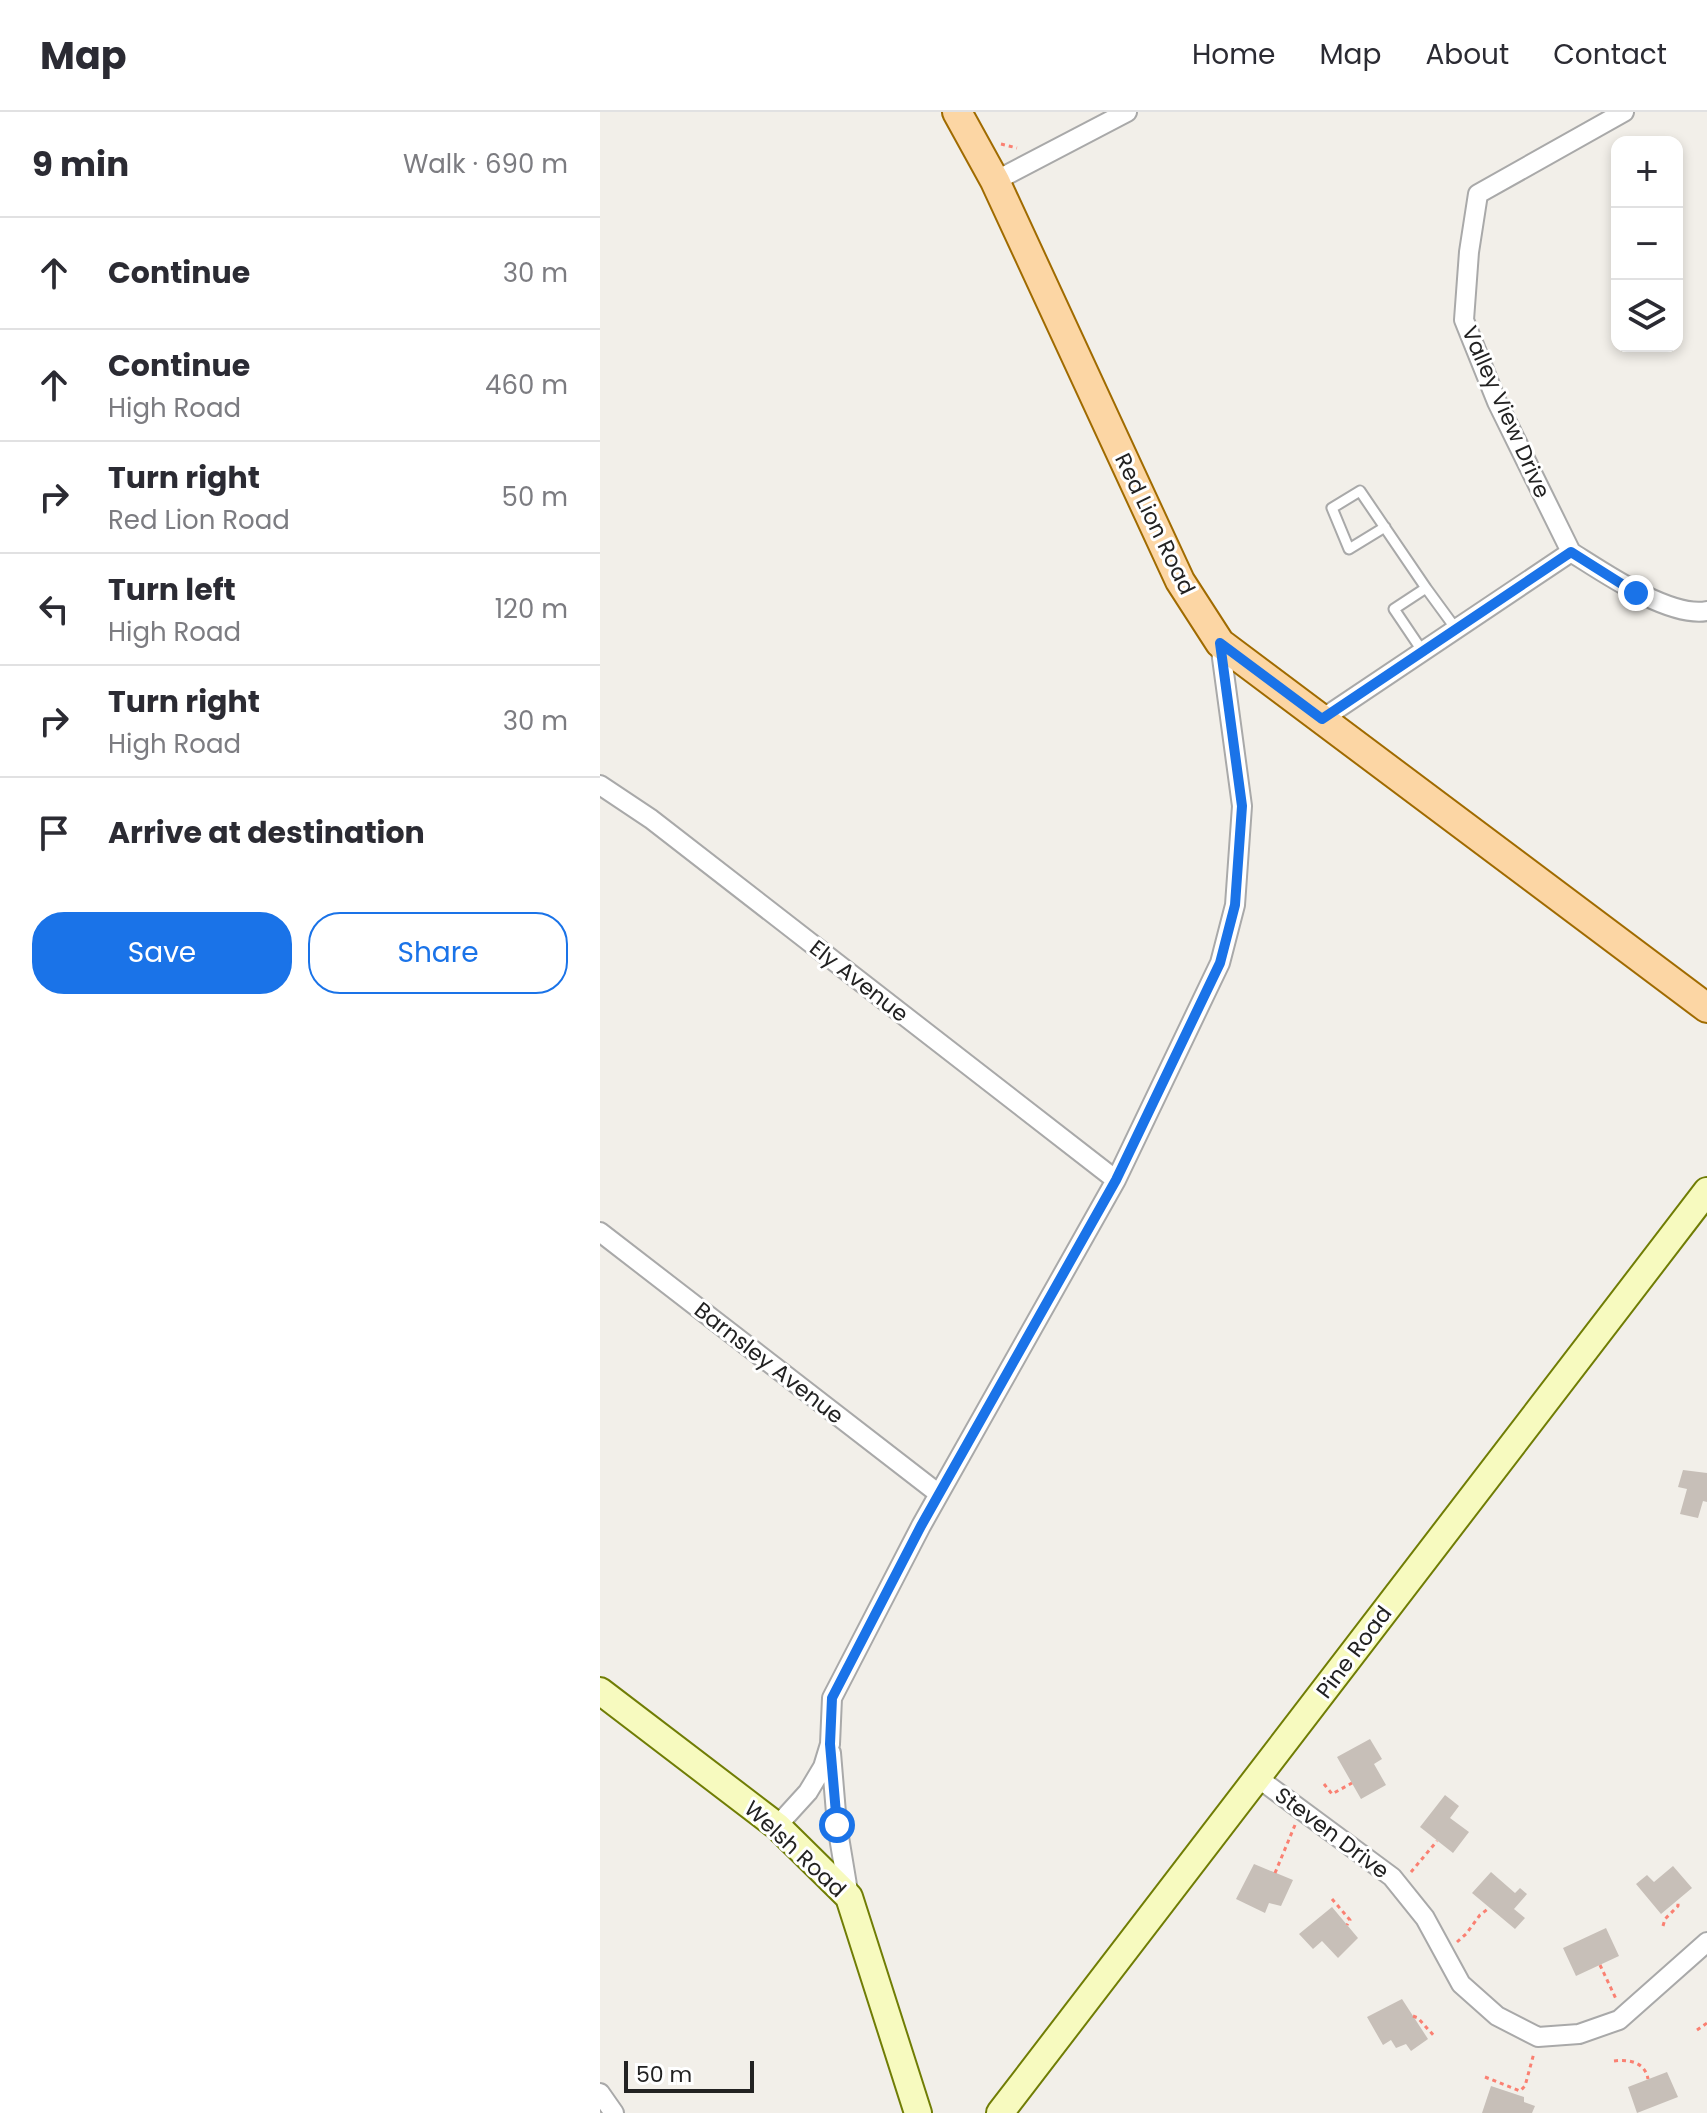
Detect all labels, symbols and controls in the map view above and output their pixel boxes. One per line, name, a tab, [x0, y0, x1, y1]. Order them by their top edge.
text: Map	[40, 29, 127, 82]
text: Home	[1192, 35, 1275, 74]
text: Map	[1319, 35, 1381, 74]
text: About	[1425, 35, 1509, 74]
text: Contact	[1553, 35, 1667, 74]
map controls	[1611, 136, 1683, 352]
button: +	[1611, 136, 1683, 208]
text: 9 min	[32, 140, 129, 188]
text: Walk · 690 m	[403, 146, 568, 182]
button: −	[1611, 208, 1683, 280]
icon: ahead	[32, 251, 76, 295]
text: Continue	[108, 251, 250, 294]
text: 30 m	[503, 255, 568, 291]
button: layers	[1611, 280, 1683, 352]
street label: Valley View Drive	[1454, 321, 1558, 503]
text: Continue	[108, 344, 250, 387]
icon: ahead	[32, 363, 76, 407]
text: 460 m	[485, 367, 568, 403]
text: High Road	[108, 390, 241, 426]
street label: Red Lion Road	[1107, 448, 1203, 600]
text: Turn right	[108, 456, 260, 499]
icon: right	[32, 475, 76, 519]
text: 50 m	[502, 479, 568, 515]
text: Red Lion Road	[108, 502, 290, 538]
text: Turn left	[108, 568, 236, 611]
route end	[1618, 575, 1654, 611]
icon: left	[32, 587, 76, 631]
text: 120 m	[495, 591, 568, 627]
text: High Road	[108, 614, 241, 650]
text: Turn right	[108, 680, 260, 723]
icon: right	[32, 699, 76, 743]
text: 30 m	[503, 703, 568, 739]
text: High Road	[108, 726, 241, 762]
icon: arrive	[32, 811, 76, 855]
text: Arrive at destination	[108, 811, 425, 854]
button: Save	[32, 912, 292, 994]
button: Share	[308, 912, 568, 994]
street label: Ely Avenue	[803, 933, 915, 1029]
street label: Barnsley Avenue	[688, 1295, 850, 1431]
street label: Pine Road	[1309, 1599, 1399, 1705]
street label: Steven Drive	[1269, 1780, 1395, 1886]
street label: Welsh Road	[737, 1794, 853, 1904]
route start	[819, 1807, 855, 1843]
scale bar	[624, 2057, 754, 2093]
text: 50 m	[636, 2059, 692, 2090]

